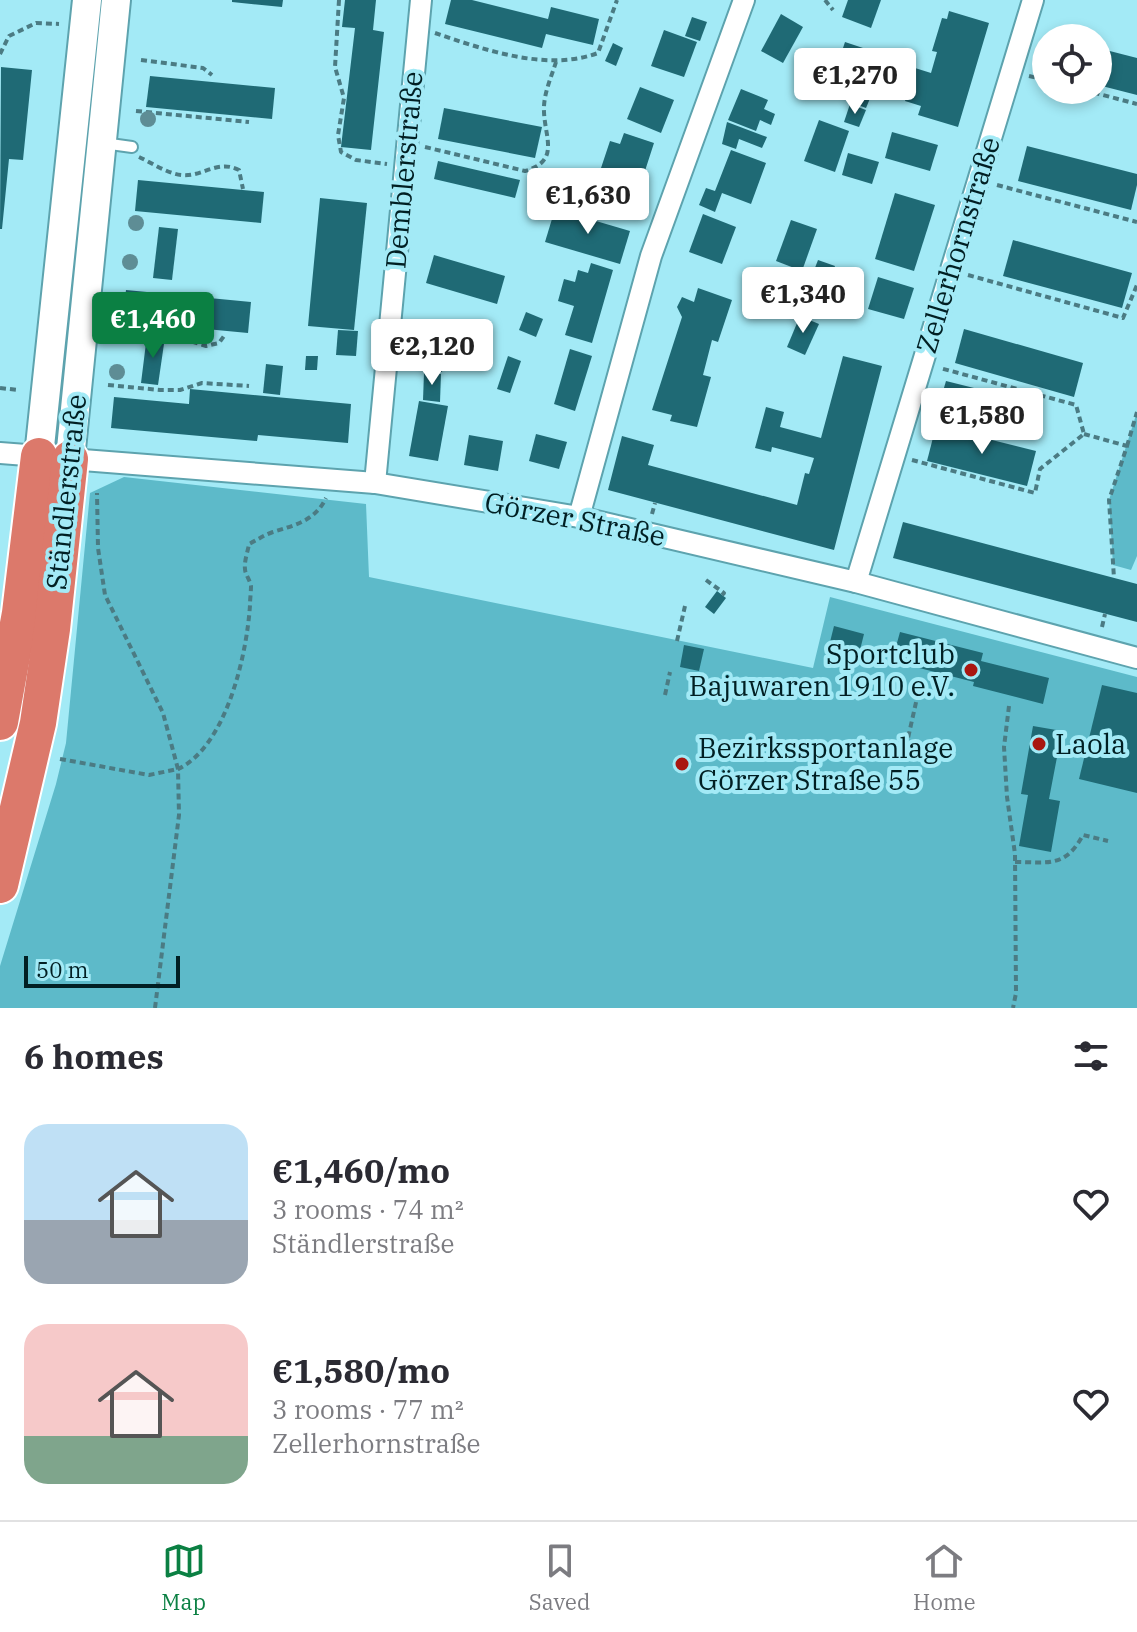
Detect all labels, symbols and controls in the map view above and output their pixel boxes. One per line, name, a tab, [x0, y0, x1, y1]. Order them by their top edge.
map controls	[1032, 24, 1112, 104]
button: locate	[1032, 24, 1112, 104]
pin: €1,270	[790, 48, 920, 116]
text: €1,270	[812, 57, 898, 91]
street label: Demblerstraße	[376, 70, 431, 270]
street label: Zellerhornstraße	[907, 132, 1008, 358]
pin: €1,630	[523, 168, 653, 236]
text: €1,630	[545, 177, 631, 211]
pin: €1,340	[738, 267, 868, 335]
text: €1,340	[760, 276, 846, 310]
pin: €1,460	[88, 292, 218, 360]
text: €1,460	[110, 301, 196, 335]
pin: €2,120	[367, 319, 497, 387]
text: €2,120	[389, 328, 475, 362]
pin: €1,580	[917, 388, 1047, 456]
street label: Ständlerstraße	[37, 392, 94, 592]
text: €1,580	[939, 397, 1025, 431]
street label: Görzer Straße	[482, 483, 669, 554]
place label: Sportclub Bajuwaren 1910 e.V.	[689, 635, 955, 704]
marker: Sportclub Bajuwaren 1910 e.V.	[962, 661, 980, 679]
place label: Laola	[1055, 725, 1126, 762]
place label: Bezirkssportanlage Görzer Straße 55	[698, 729, 953, 798]
marker: Laola	[1030, 735, 1048, 753]
marker: Bezirkssportanlage Görzer Straße 55	[673, 755, 691, 773]
scale bar	[24, 952, 180, 988]
text: 50 m	[36, 955, 88, 984]
text: 6 homes	[24, 1034, 164, 1078]
icon: filters	[1069, 1034, 1113, 1078]
text: €1,460/mo	[272, 1148, 450, 1192]
icon: home	[88, 1156, 184, 1252]
icon: heart	[1069, 1182, 1113, 1226]
text: 3 rooms · 74 m²	[272, 1192, 464, 1226]
text: Ständlerstraße	[272, 1226, 454, 1260]
text: €1,580/mo	[272, 1348, 450, 1392]
icon: home	[88, 1356, 184, 1452]
icon: heart	[1069, 1382, 1113, 1426]
text: 3 rooms · 77 m²	[272, 1392, 464, 1426]
text: Zellerhornstraße	[272, 1426, 480, 1460]
tab: Map	[161, 1539, 206, 1616]
tab: Saved	[529, 1539, 590, 1616]
tab: Home	[913, 1539, 976, 1616]

